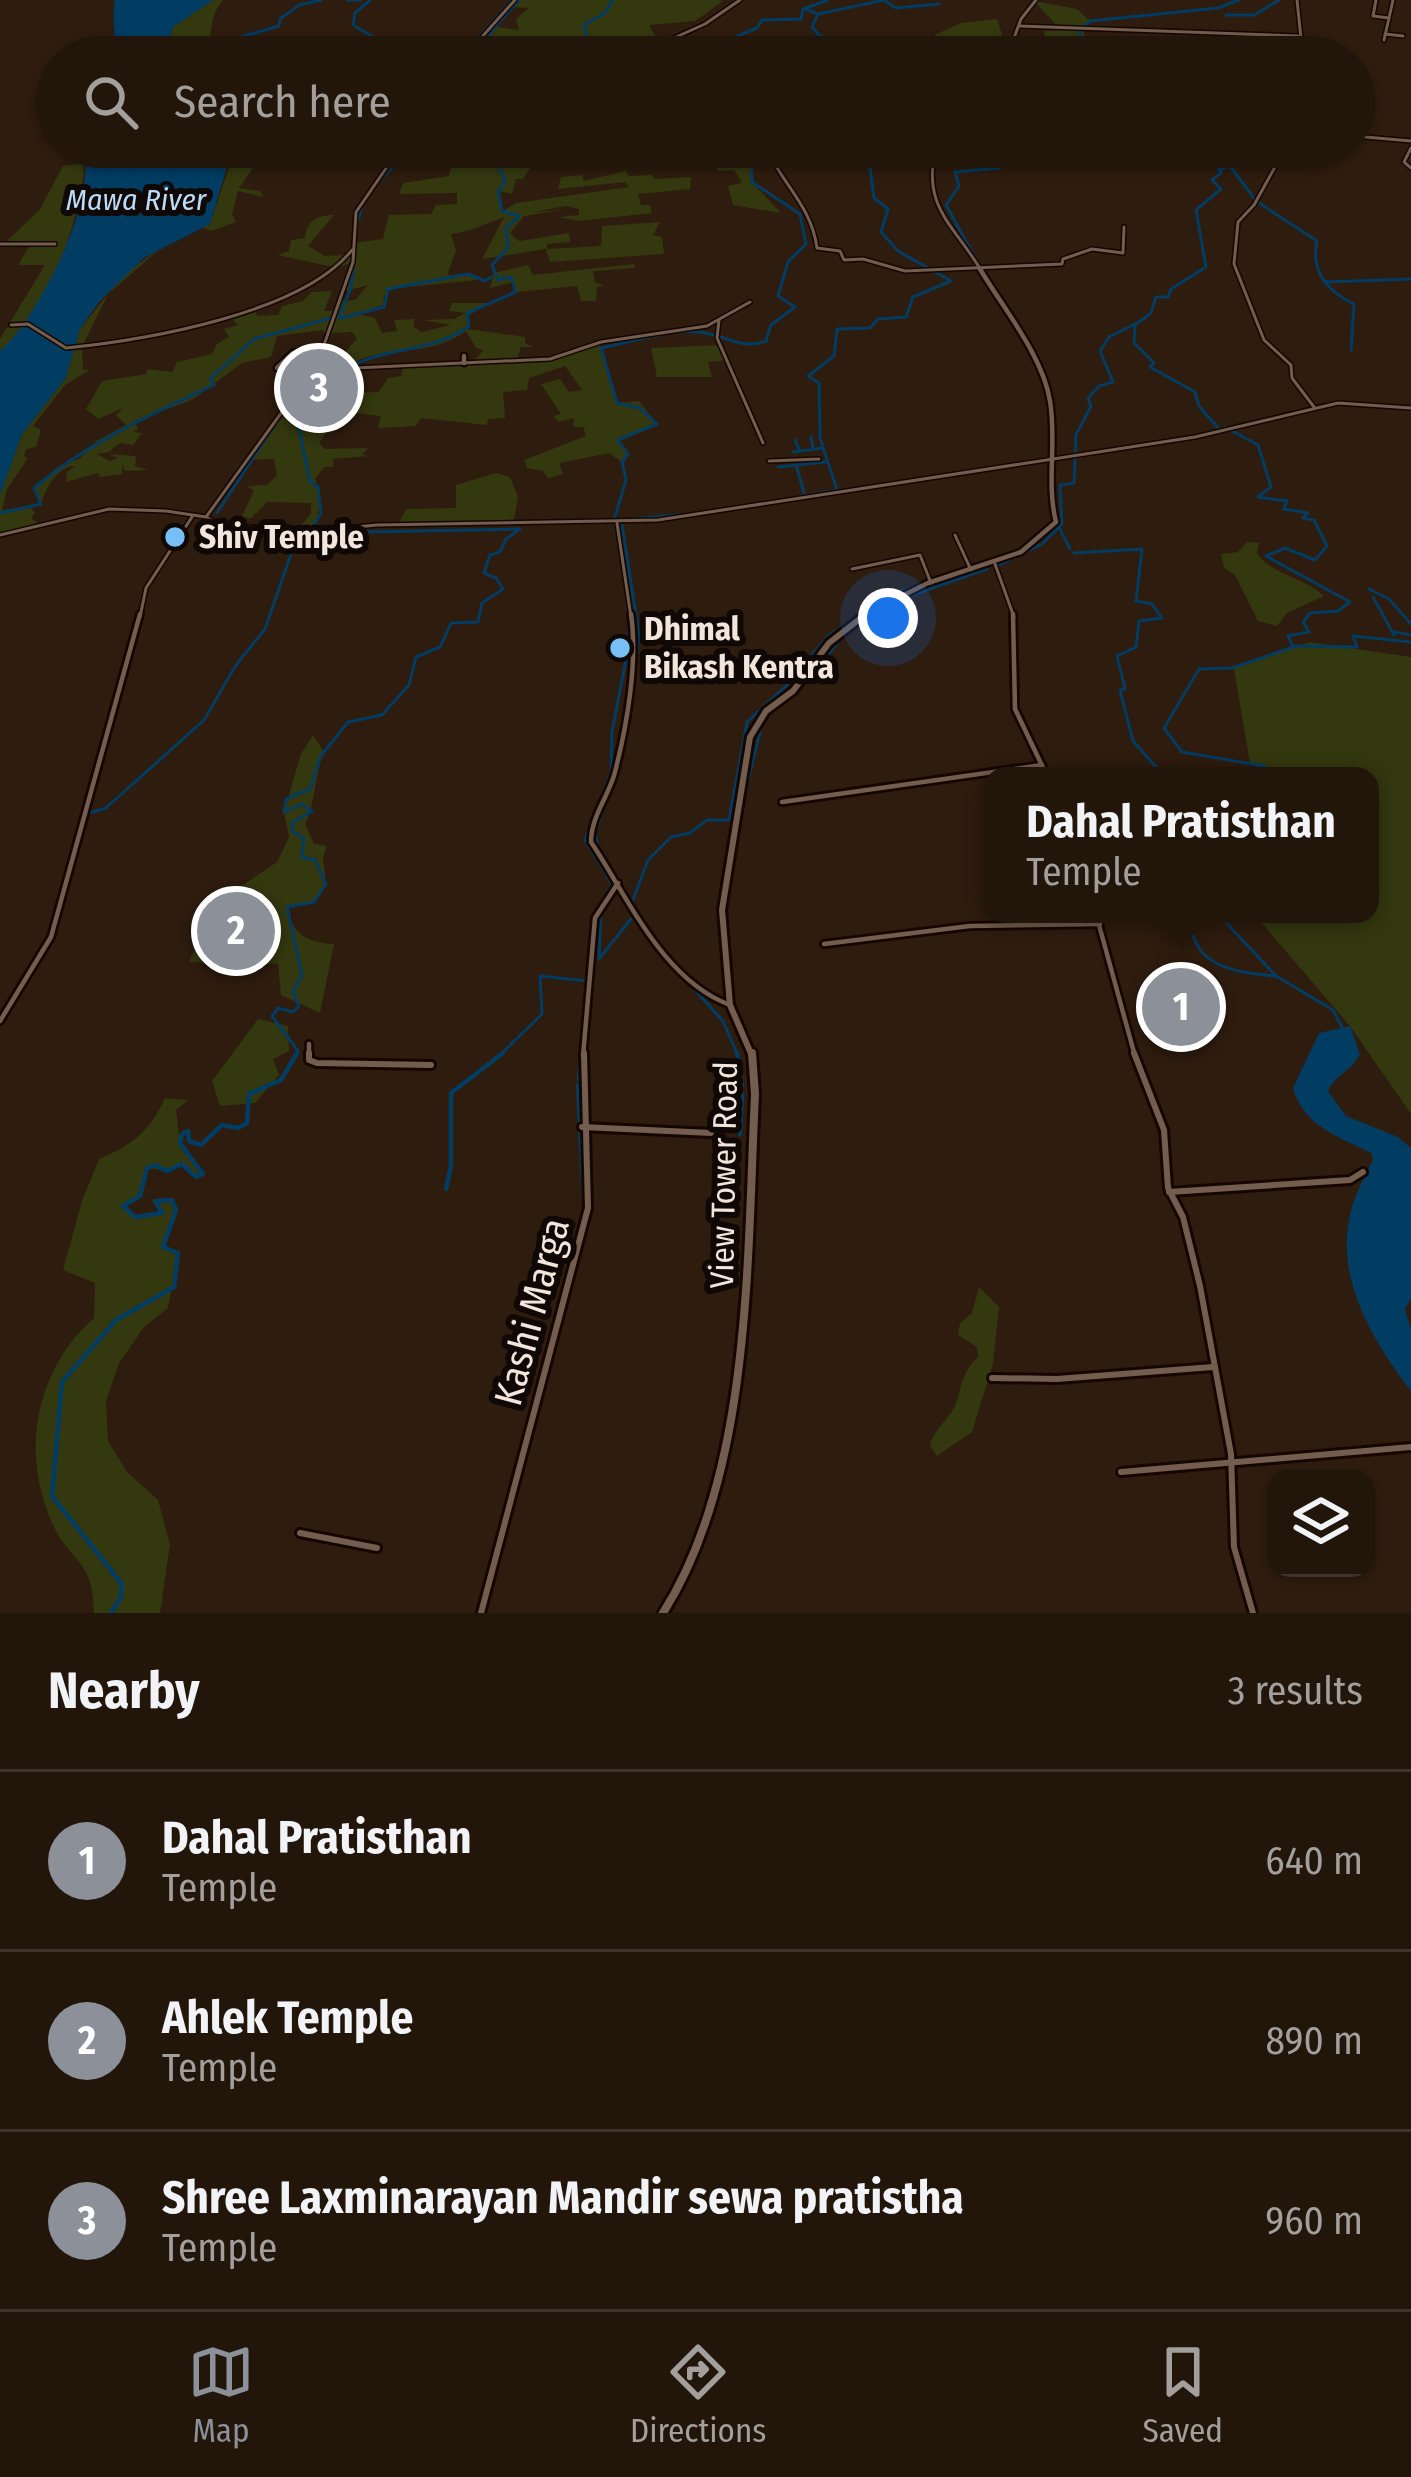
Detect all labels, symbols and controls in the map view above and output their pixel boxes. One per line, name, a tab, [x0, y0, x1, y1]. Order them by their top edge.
search box	[36, 36, 1375, 168]
icon: search	[78, 69, 144, 135]
text: Search here	[174, 75, 391, 129]
water label: Mawa River	[66, 182, 208, 218]
pin: 3	[280, 343, 358, 433]
place label: Shiv Temple	[199, 517, 364, 557]
marker: Shiv Temple	[162, 524, 188, 550]
your location	[858, 588, 918, 648]
place label: Dhimal Bikash Kentra	[644, 609, 834, 687]
marker: Dhimal Bikash Kentra	[607, 635, 633, 661]
popup	[983, 767, 1379, 923]
text: Dahal Pratisthan	[1026, 795, 1336, 849]
text: Temple	[1026, 849, 1142, 895]
pin: 2	[197, 886, 275, 976]
pin: 1	[1142, 962, 1220, 1052]
street label: View Tower Road	[702, 1061, 746, 1289]
street label: Kashi Marga	[485, 1213, 579, 1411]
map controls	[1267, 1469, 1375, 1577]
button: layers	[1267, 1469, 1375, 1577]
text: Nearby	[48, 1660, 200, 1722]
text: 3 results	[1228, 1668, 1363, 1714]
text: Dahal Pratisthan	[162, 1811, 472, 1865]
text: 1	[79, 1838, 95, 1884]
text: 640 m	[1265, 1838, 1363, 1884]
text: Temple	[162, 1865, 277, 1911]
text: Ahlek Temple	[162, 1991, 413, 2045]
text: 2	[78, 2018, 96, 2064]
text: 890 m	[1266, 2018, 1363, 2064]
text: Temple	[162, 2045, 277, 2091]
text: Shree Laxminarayan Mandir sewa pratistha	[162, 2171, 964, 2225]
text: 3	[78, 2198, 96, 2244]
text: 960 m	[1265, 2198, 1363, 2244]
text: Temple	[162, 2225, 277, 2271]
tab: Map	[188, 2339, 254, 2451]
tab: Directions	[630, 2339, 766, 2451]
tab: Saved	[1142, 2339, 1223, 2451]

